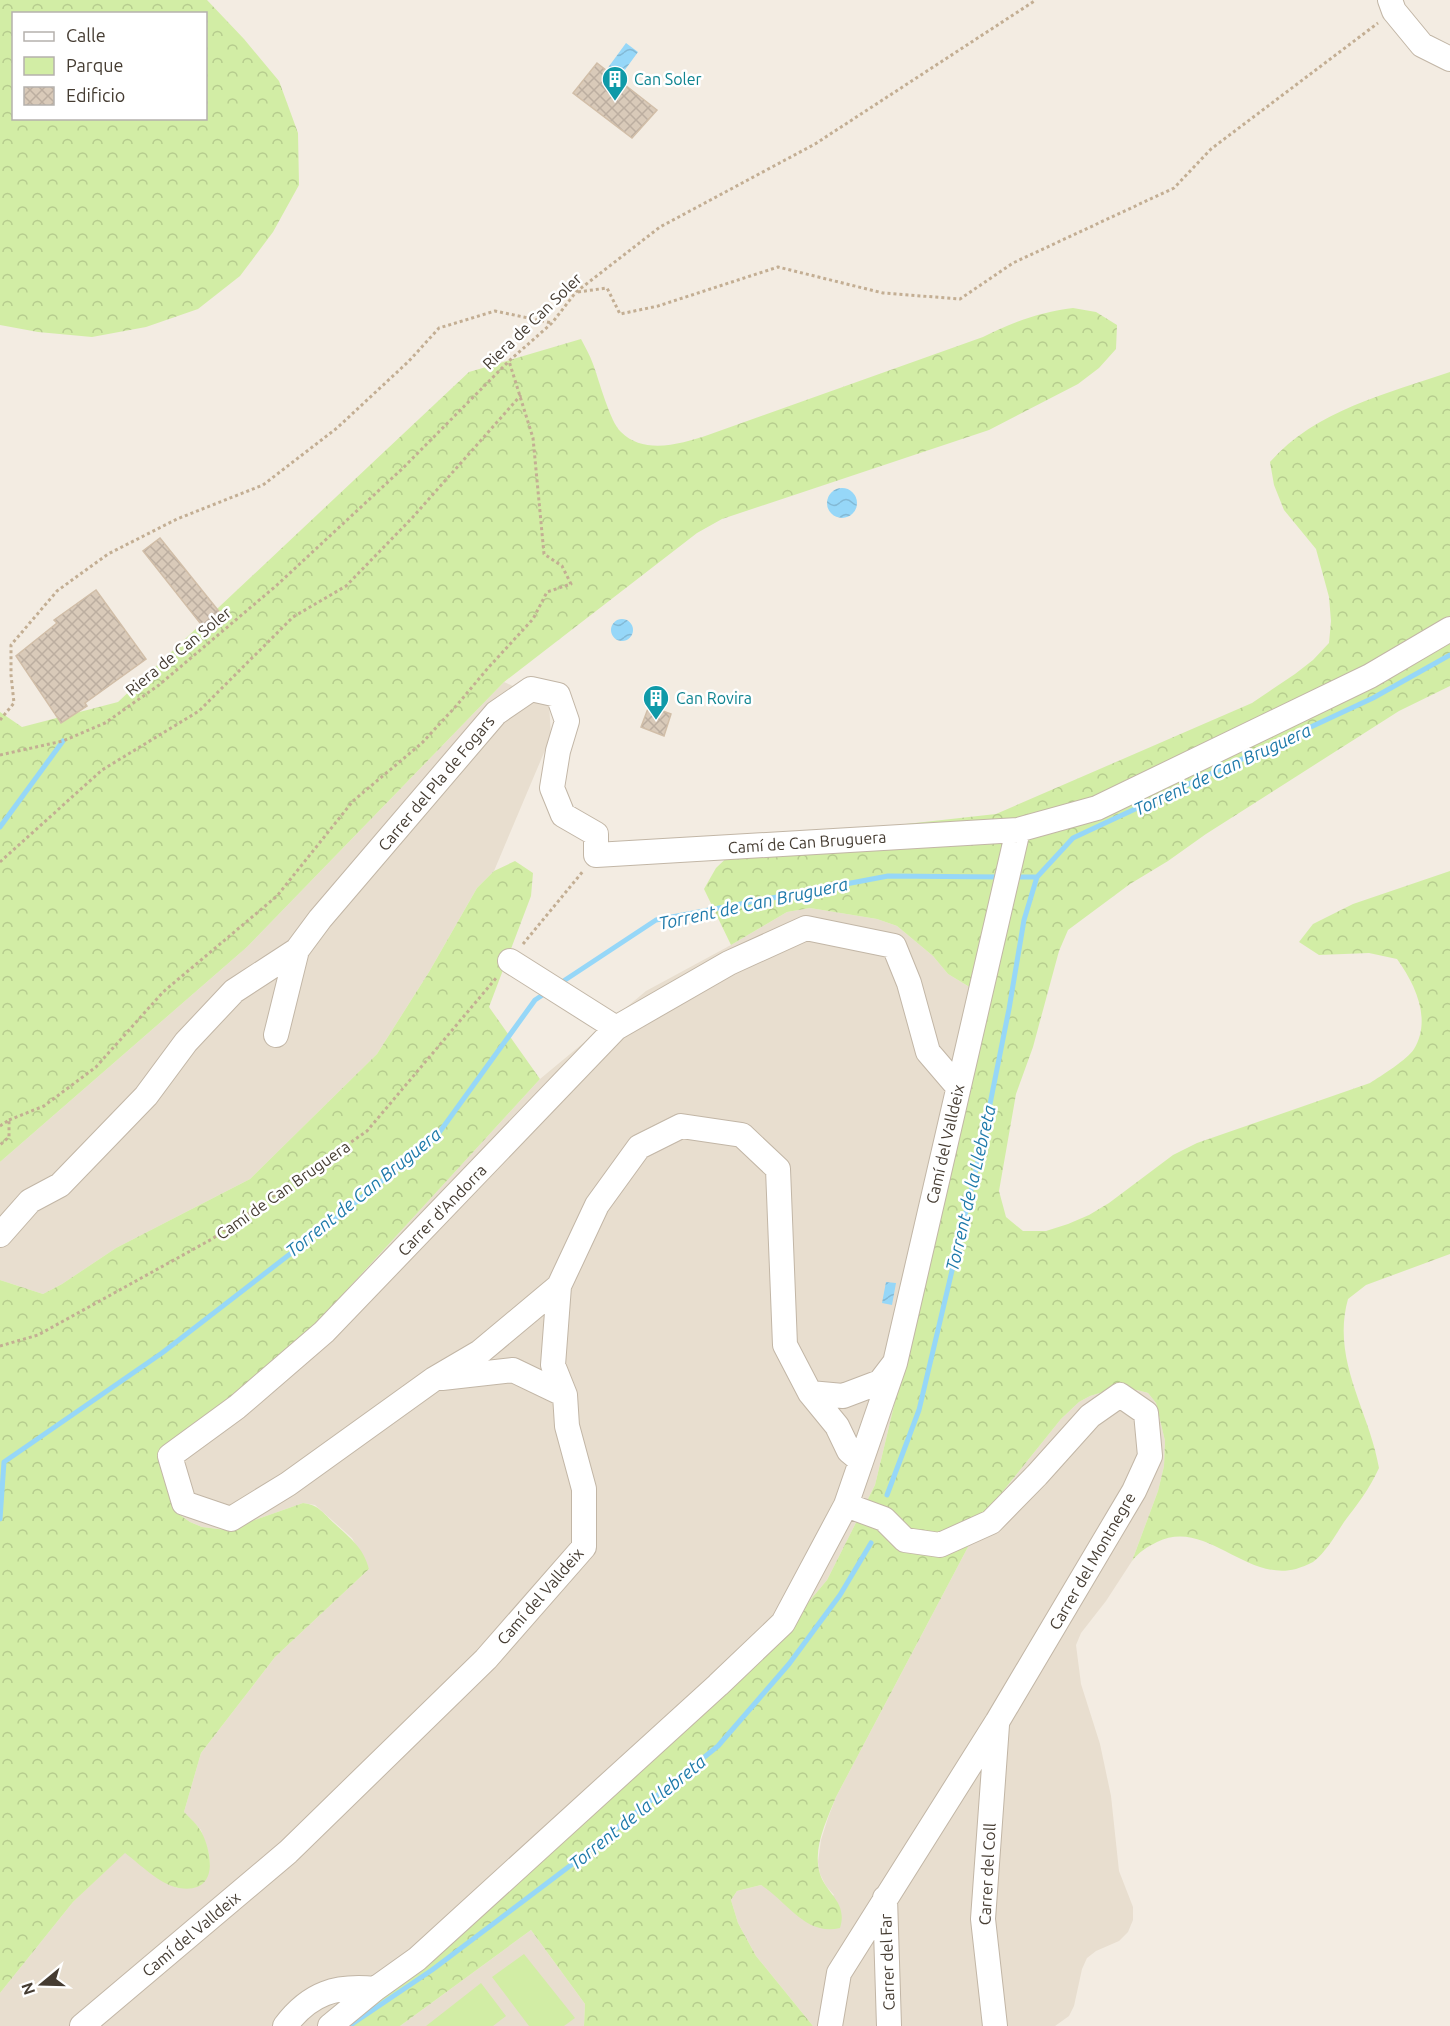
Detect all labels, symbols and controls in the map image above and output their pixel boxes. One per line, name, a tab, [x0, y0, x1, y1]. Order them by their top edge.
legend	[12, 12, 207, 120]
text: Calle	[66, 25, 106, 45]
text: Parque	[66, 55, 123, 75]
building icon: Can Soler	[600, 64, 630, 102]
place label: Can Soler	[634, 70, 702, 88]
text: Edificio	[66, 85, 125, 105]
street label: Riera de Can Soler	[479, 269, 585, 373]
street label: Riera de Can Soler	[122, 603, 234, 699]
building icon: Can Rovira	[641, 683, 671, 721]
place label: Can Rovira	[676, 689, 752, 707]
street label: Carrer del Pla de Fogars	[374, 712, 498, 854]
water label: Torrent de Can Bruguera	[1130, 719, 1314, 819]
street label: Camí de Can Bruguera	[727, 827, 887, 857]
water label: Torrent de Can Bruguera	[656, 873, 850, 933]
street label: Camí del Valldeix	[922, 1082, 968, 1206]
water label: Torrent de la Llebreta	[941, 1103, 999, 1273]
water label: Torrent de Can Bruguera	[282, 1123, 445, 1261]
street label: Camí de Can Bruguera	[213, 1137, 353, 1243]
street label: Carrer d'Andorra	[394, 1161, 490, 1259]
street label: Carrer del Montnegre	[1045, 1489, 1139, 1633]
street label: Camí del Valldeix	[493, 1544, 587, 1648]
water label: Torrent de la Llebreta	[565, 1751, 710, 1873]
street label: Carrer del Coll	[975, 1822, 999, 1926]
street label: Camí del Valldeix	[138, 1888, 244, 1980]
street label: Carrer del Far	[876, 1913, 898, 2011]
north arrow	[12, 1954, 72, 2014]
text: N	[17, 1980, 38, 1997]

